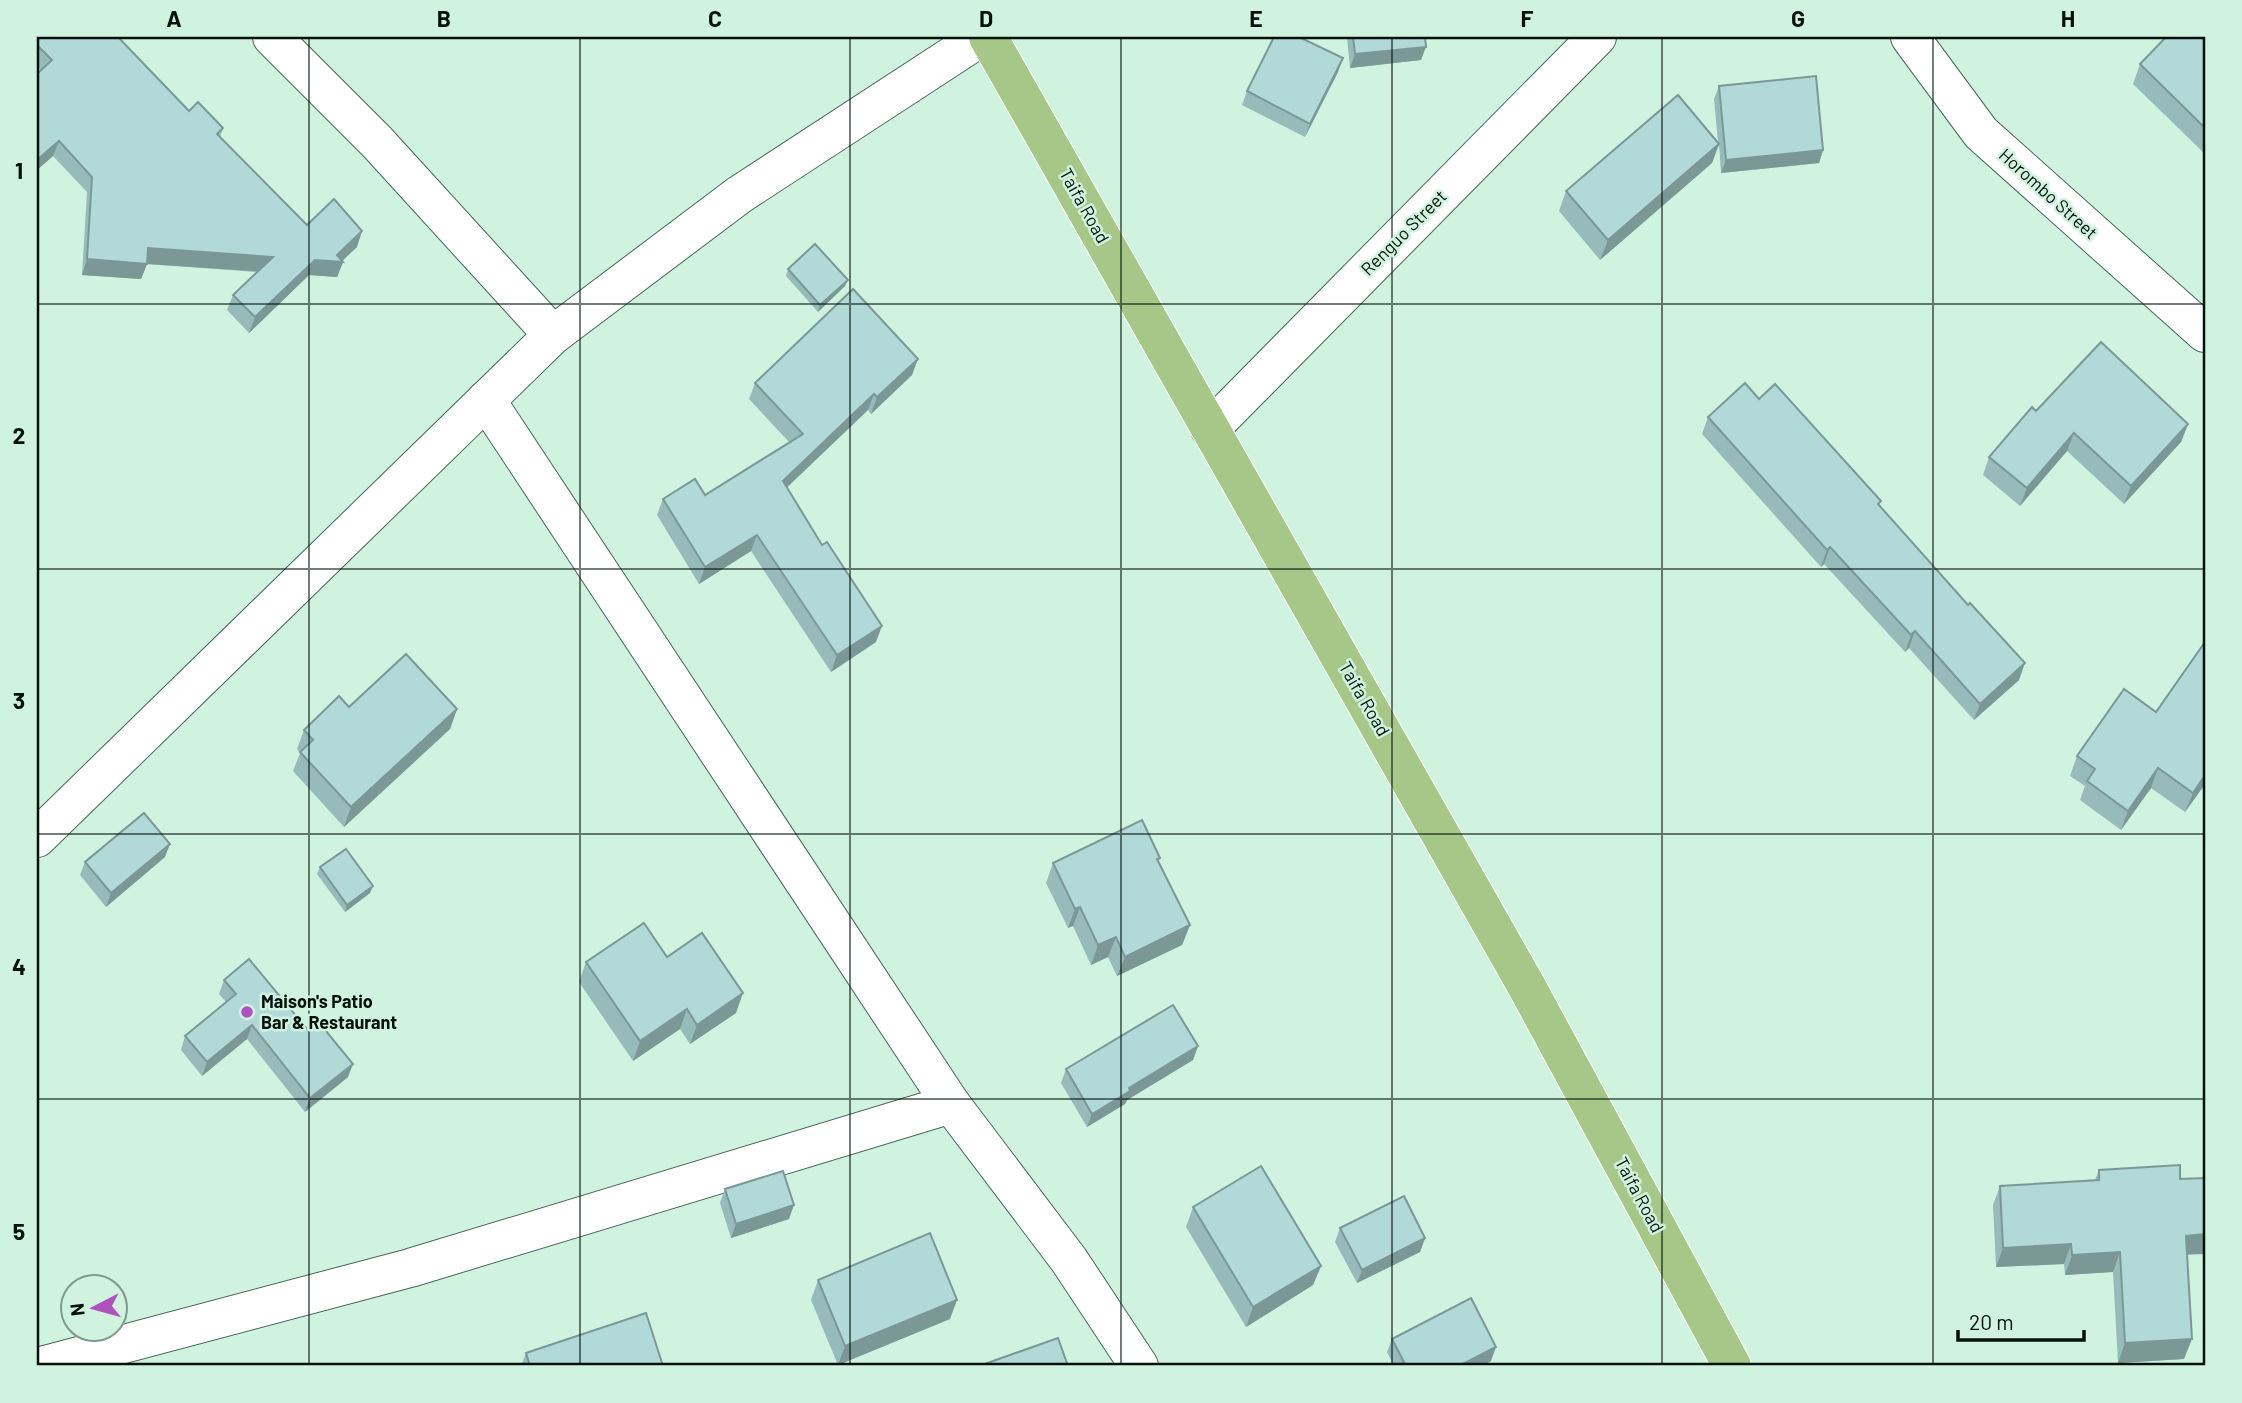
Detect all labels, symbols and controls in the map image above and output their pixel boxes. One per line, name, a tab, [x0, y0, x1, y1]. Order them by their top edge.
text: A	[166, 4, 182, 32]
text: B	[437, 4, 451, 32]
text: C	[708, 4, 722, 32]
text: D	[979, 4, 993, 32]
text: E	[1249, 4, 1263, 32]
text: F	[1521, 4, 1534, 32]
text: G	[1791, 4, 1805, 32]
text: H	[2061, 4, 2075, 32]
street label: Horombo Street	[1995, 143, 2102, 243]
text: 1	[15, 156, 23, 184]
street label: Taifa Road	[1055, 164, 1114, 247]
street label: Renguo Street	[1356, 185, 1451, 280]
text: 2	[13, 421, 25, 449]
street label: Taifa Road	[1335, 657, 1395, 740]
text: 3	[13, 686, 25, 714]
text: 4	[12, 952, 26, 980]
place label: Maison's Patio Bar & Restaurant	[261, 990, 397, 1033]
marker: Maison's Patio Bar & Restaurant	[239, 1004, 255, 1020]
street label: Taifa Road	[1611, 1153, 1669, 1236]
text: 5	[13, 1217, 25, 1245]
north arrow	[60, 1274, 130, 1344]
scale bar	[1958, 1298, 2084, 1342]
text: N	[64, 1302, 89, 1317]
text: 20 m	[1969, 1309, 2014, 1334]

